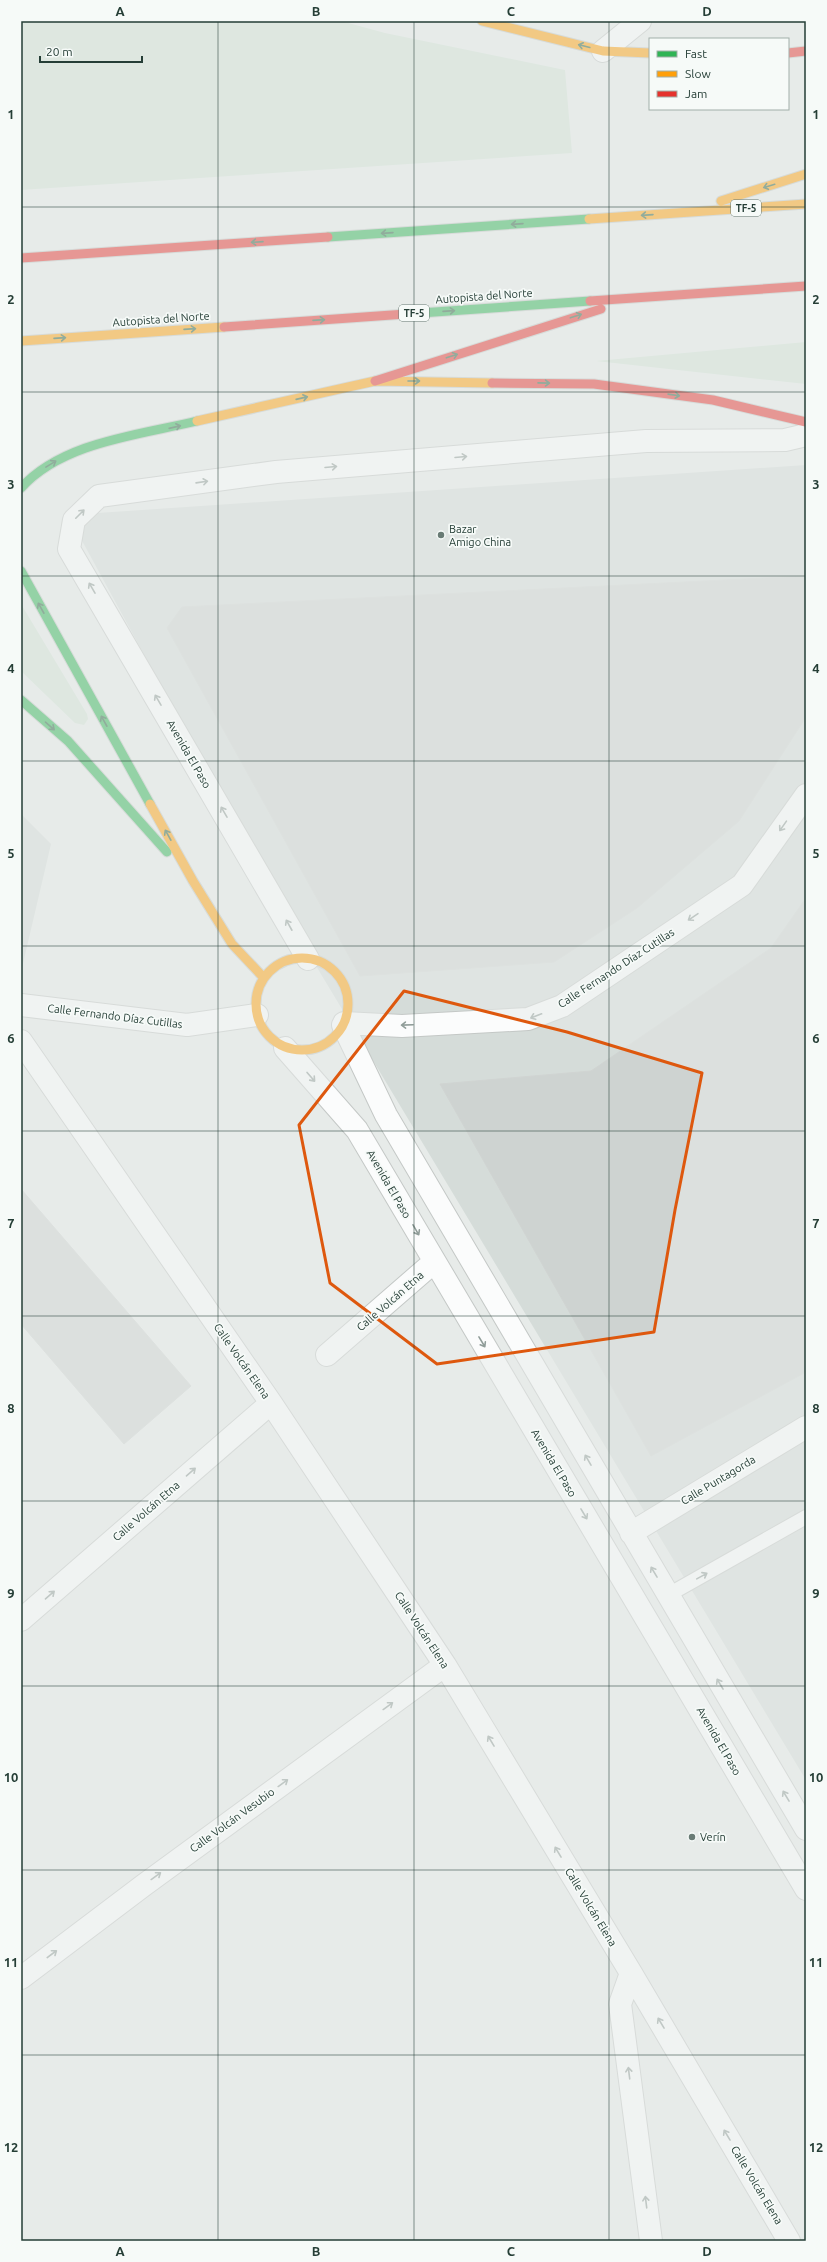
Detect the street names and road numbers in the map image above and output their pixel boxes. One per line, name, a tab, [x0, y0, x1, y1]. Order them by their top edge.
road number: TF-5	[731, 200, 761, 216]
street label: Autopista del Norte	[435, 287, 533, 305]
road number: TF-5	[399, 305, 429, 321]
street label: Autopista del Norte	[112, 310, 210, 328]
street label: Avenida El Paso	[165, 718, 213, 790]
street label: Calle Fernando Díaz Cutillas	[556, 926, 677, 1010]
street label: Calle Fernando Díaz Cutillas	[47, 1002, 184, 1030]
street label: Avenida El Paso	[365, 1148, 413, 1220]
street label: Calle Volcán Etna	[354, 1269, 426, 1333]
street label: Calle Volcán Elena	[211, 1321, 273, 1401]
street label: Avenida El Paso	[529, 1427, 579, 1499]
street label: Calle Puntagorda	[679, 1453, 757, 1507]
street label: Calle Volcán Etna	[110, 1479, 182, 1543]
street label: Calle Volcán Elena	[393, 1589, 451, 1671]
street label: Avenida El Paso	[695, 1705, 743, 1777]
street label: Calle Volcán Vesubio	[187, 1785, 277, 1855]
street label: Calle Volcán Elena	[563, 1866, 619, 1948]
street label: Calle Volcán Elena	[729, 2144, 785, 2226]

